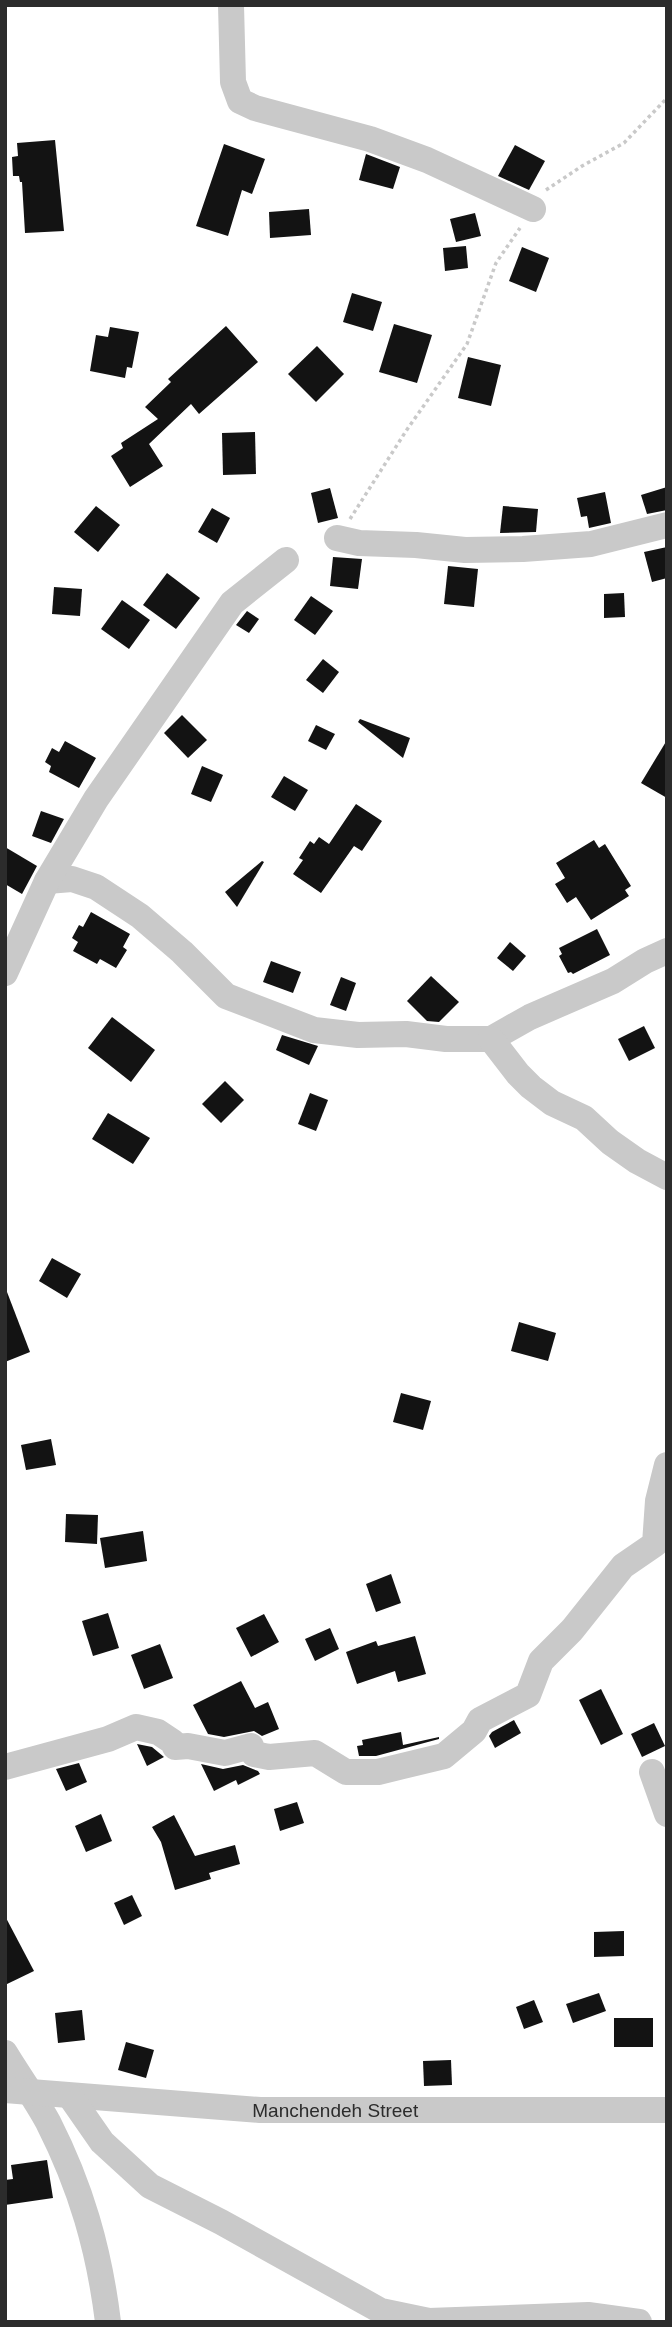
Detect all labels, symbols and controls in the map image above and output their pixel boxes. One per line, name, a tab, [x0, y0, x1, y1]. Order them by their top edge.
street label: Manchendeh Street	[252, 2100, 419, 2121]

